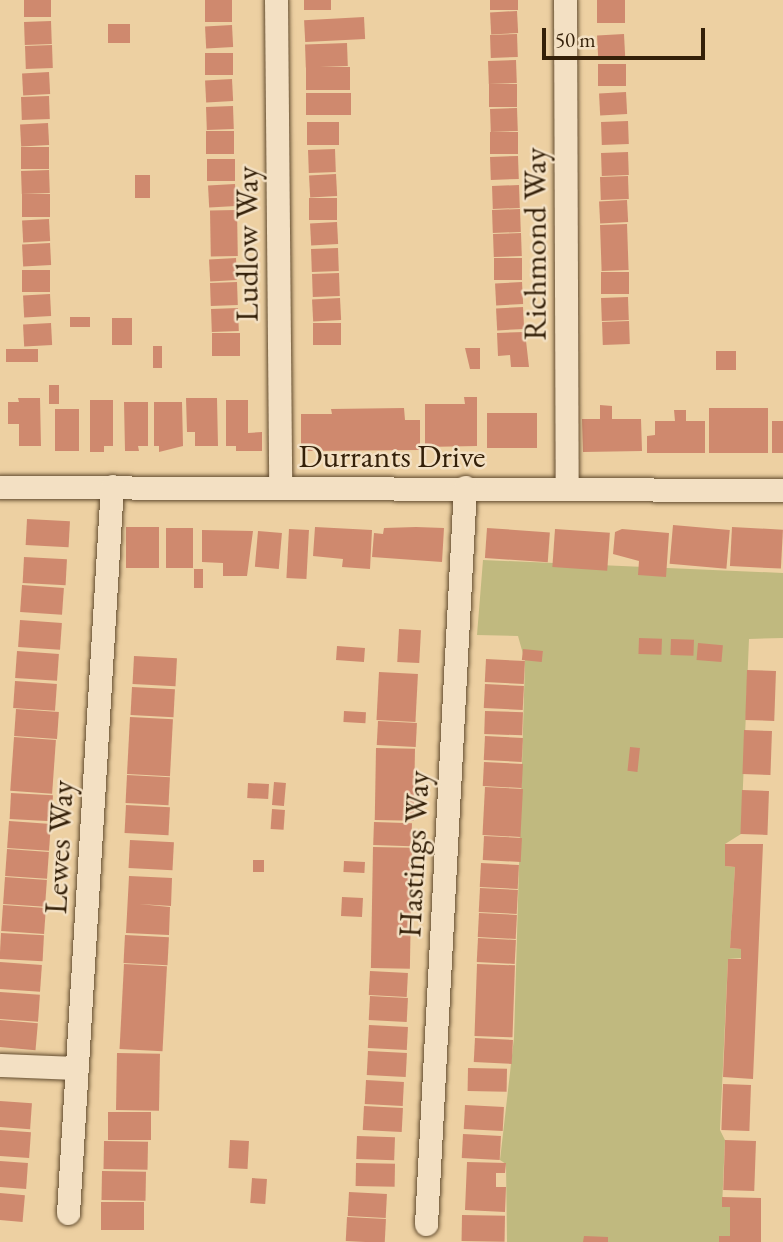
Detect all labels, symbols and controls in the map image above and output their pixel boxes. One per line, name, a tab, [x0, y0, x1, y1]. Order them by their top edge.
scale bar	[545, 14, 708, 58]
text: 50 m	[555, 26, 596, 53]
street label: Richmond Way	[516, 148, 554, 340]
street label: Ludlow Way	[228, 166, 266, 322]
street label: Durrants Drive	[298, 437, 486, 475]
street label: Hastings Way	[390, 770, 438, 938]
street label: Lewes Way	[36, 779, 82, 915]

